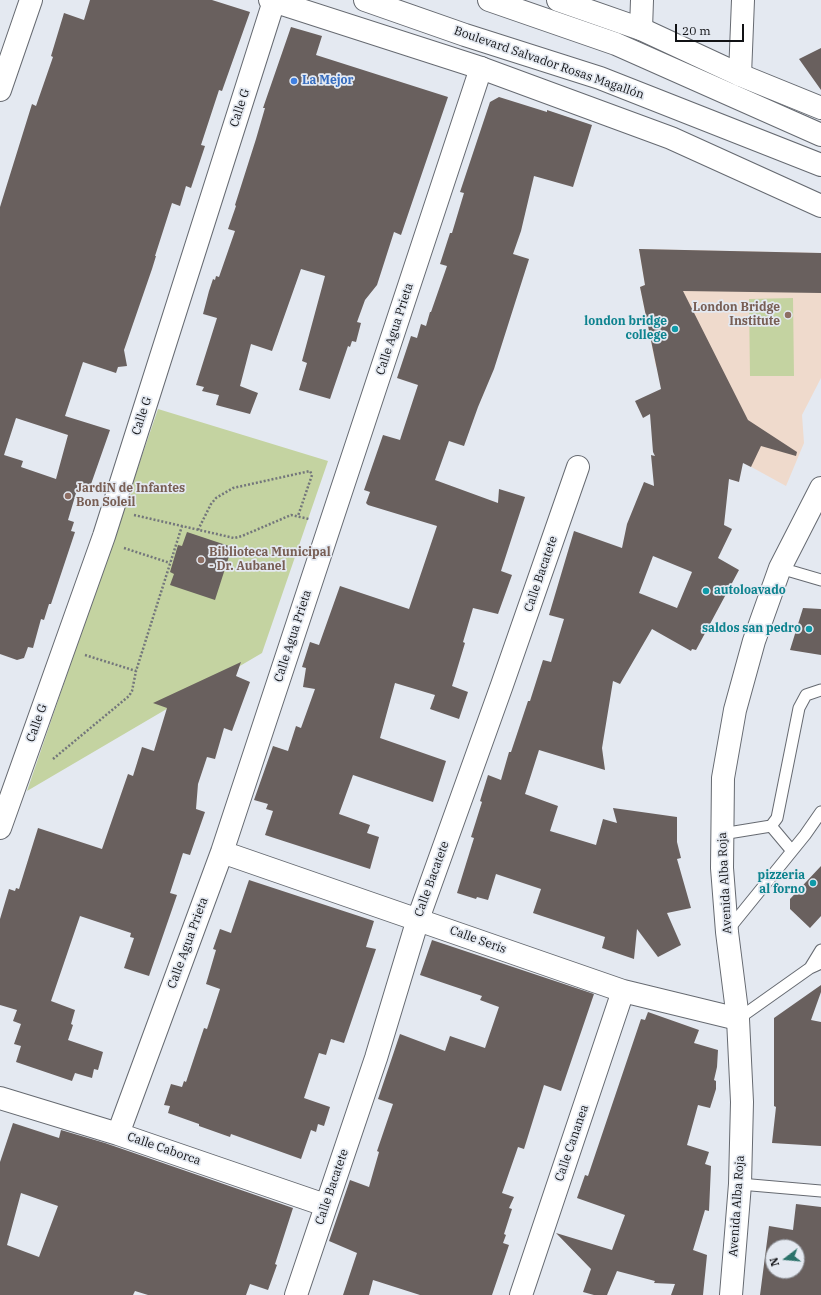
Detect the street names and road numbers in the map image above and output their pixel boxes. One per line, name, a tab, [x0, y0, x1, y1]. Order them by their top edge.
street label: Boulevard Salvador Rosas Magallón	[452, 24, 646, 102]
street label: Calle G	[227, 87, 253, 129]
street label: Calle Agua Prieta	[373, 281, 417, 377]
street label: Calle G	[129, 395, 155, 437]
street label: Calle Bacatete	[521, 534, 561, 614]
street label: Calle Agua Prieta	[271, 588, 315, 684]
street label: Calle G	[24, 702, 50, 744]
street label: Avenida Alba Roja	[715, 832, 735, 934]
street label: Calle Bacatete	[412, 839, 452, 919]
street label: Calle Agua Prieta	[165, 895, 211, 991]
street label: Calle Seris	[448, 923, 508, 957]
street label: Calle Cananea	[552, 1103, 592, 1183]
street label: Calle Caborca	[125, 1130, 203, 1168]
street label: Calle Bacatete	[312, 1147, 352, 1227]
street label: Avenida Alba Roja	[726, 1155, 748, 1257]

